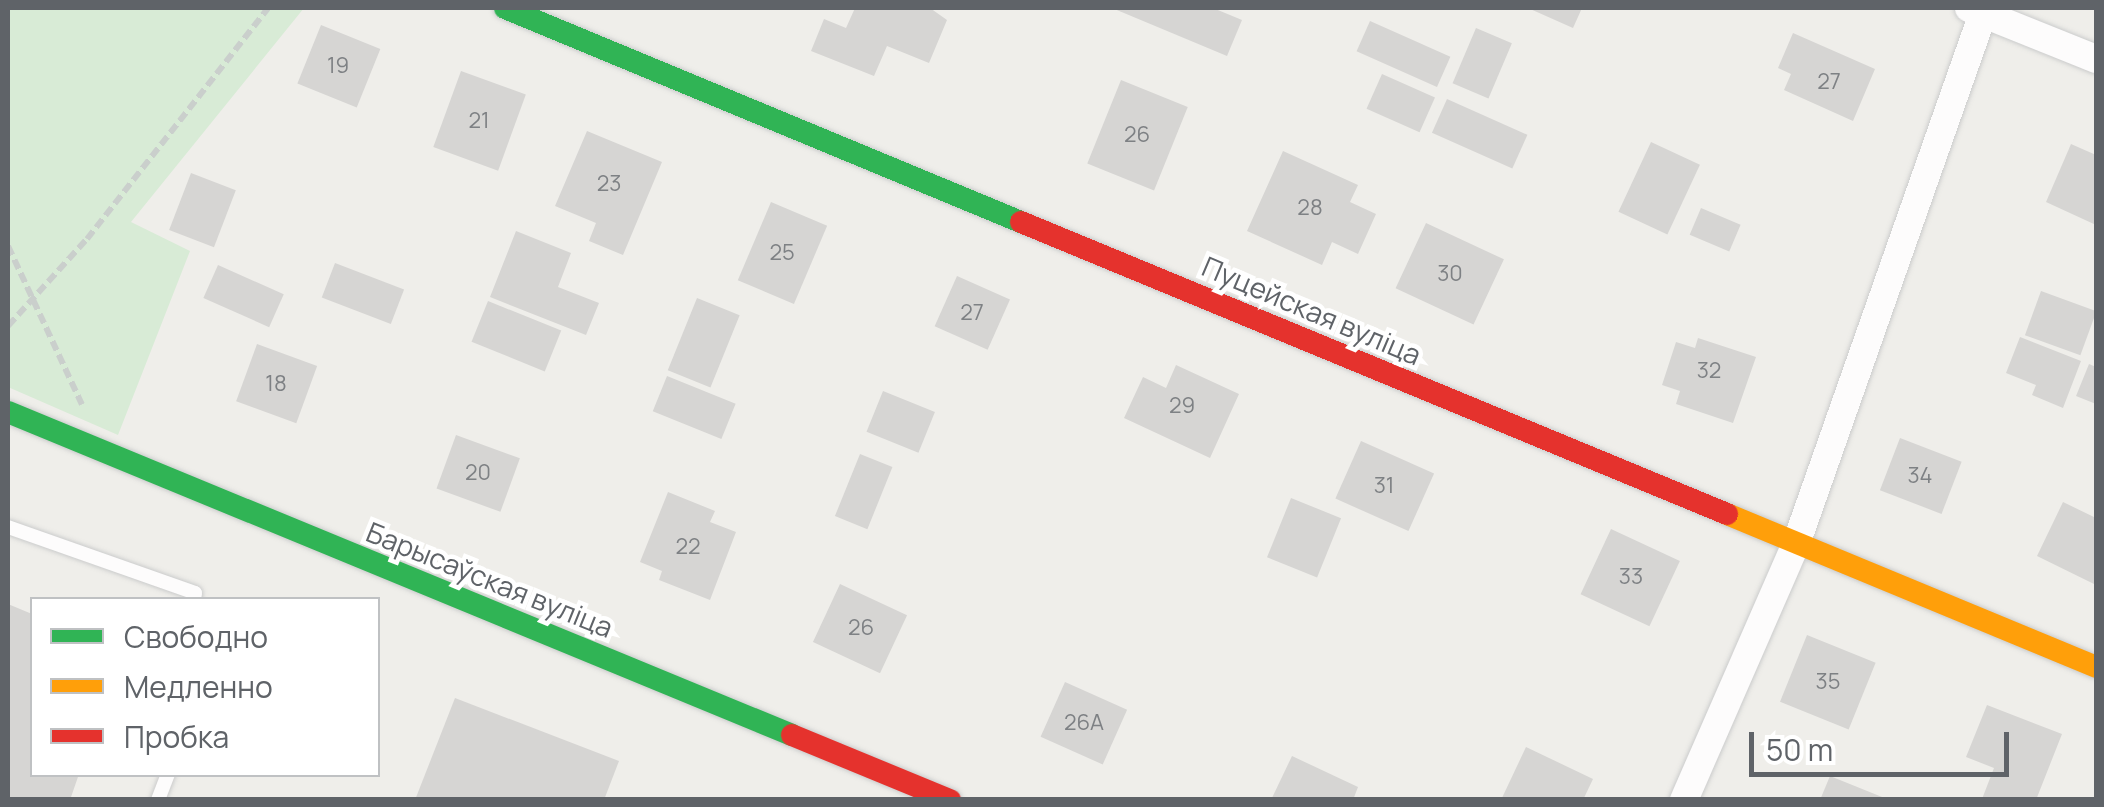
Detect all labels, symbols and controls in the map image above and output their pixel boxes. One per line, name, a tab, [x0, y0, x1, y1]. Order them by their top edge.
house number: 19	[327, 53, 349, 79]
house number: 27	[1817, 69, 1841, 95]
house number: 21	[468, 108, 490, 134]
house number: 26	[1124, 122, 1150, 148]
house number: 23	[597, 171, 621, 197]
house number: 28	[1297, 195, 1323, 221]
house number: 25	[769, 240, 795, 266]
street label: Пуцейская вуліца	[1198, 249, 1426, 371]
house number: 30	[1437, 261, 1463, 287]
house number: 27	[960, 300, 984, 326]
house number: 32	[1697, 358, 1721, 384]
house number: 18	[265, 371, 287, 397]
house number: 29	[1169, 393, 1195, 419]
house number: 20	[465, 460, 491, 486]
house number: 34	[1907, 463, 1933, 489]
house number: 31	[1374, 473, 1394, 499]
street label: Барысаўская вуліца	[362, 514, 618, 644]
house number: 22	[675, 534, 701, 560]
house number: 33	[1619, 564, 1643, 590]
legend	[30, 597, 380, 777]
house number: 26	[848, 615, 874, 641]
text: Свободно	[124, 616, 268, 657]
text: Медленно	[124, 666, 273, 707]
house number: 35	[1816, 669, 1840, 695]
house number: 26А	[1064, 710, 1104, 736]
scale bar	[1754, 712, 2014, 774]
text: Пробка	[124, 716, 229, 757]
text: 50 m	[1766, 729, 1833, 770]

